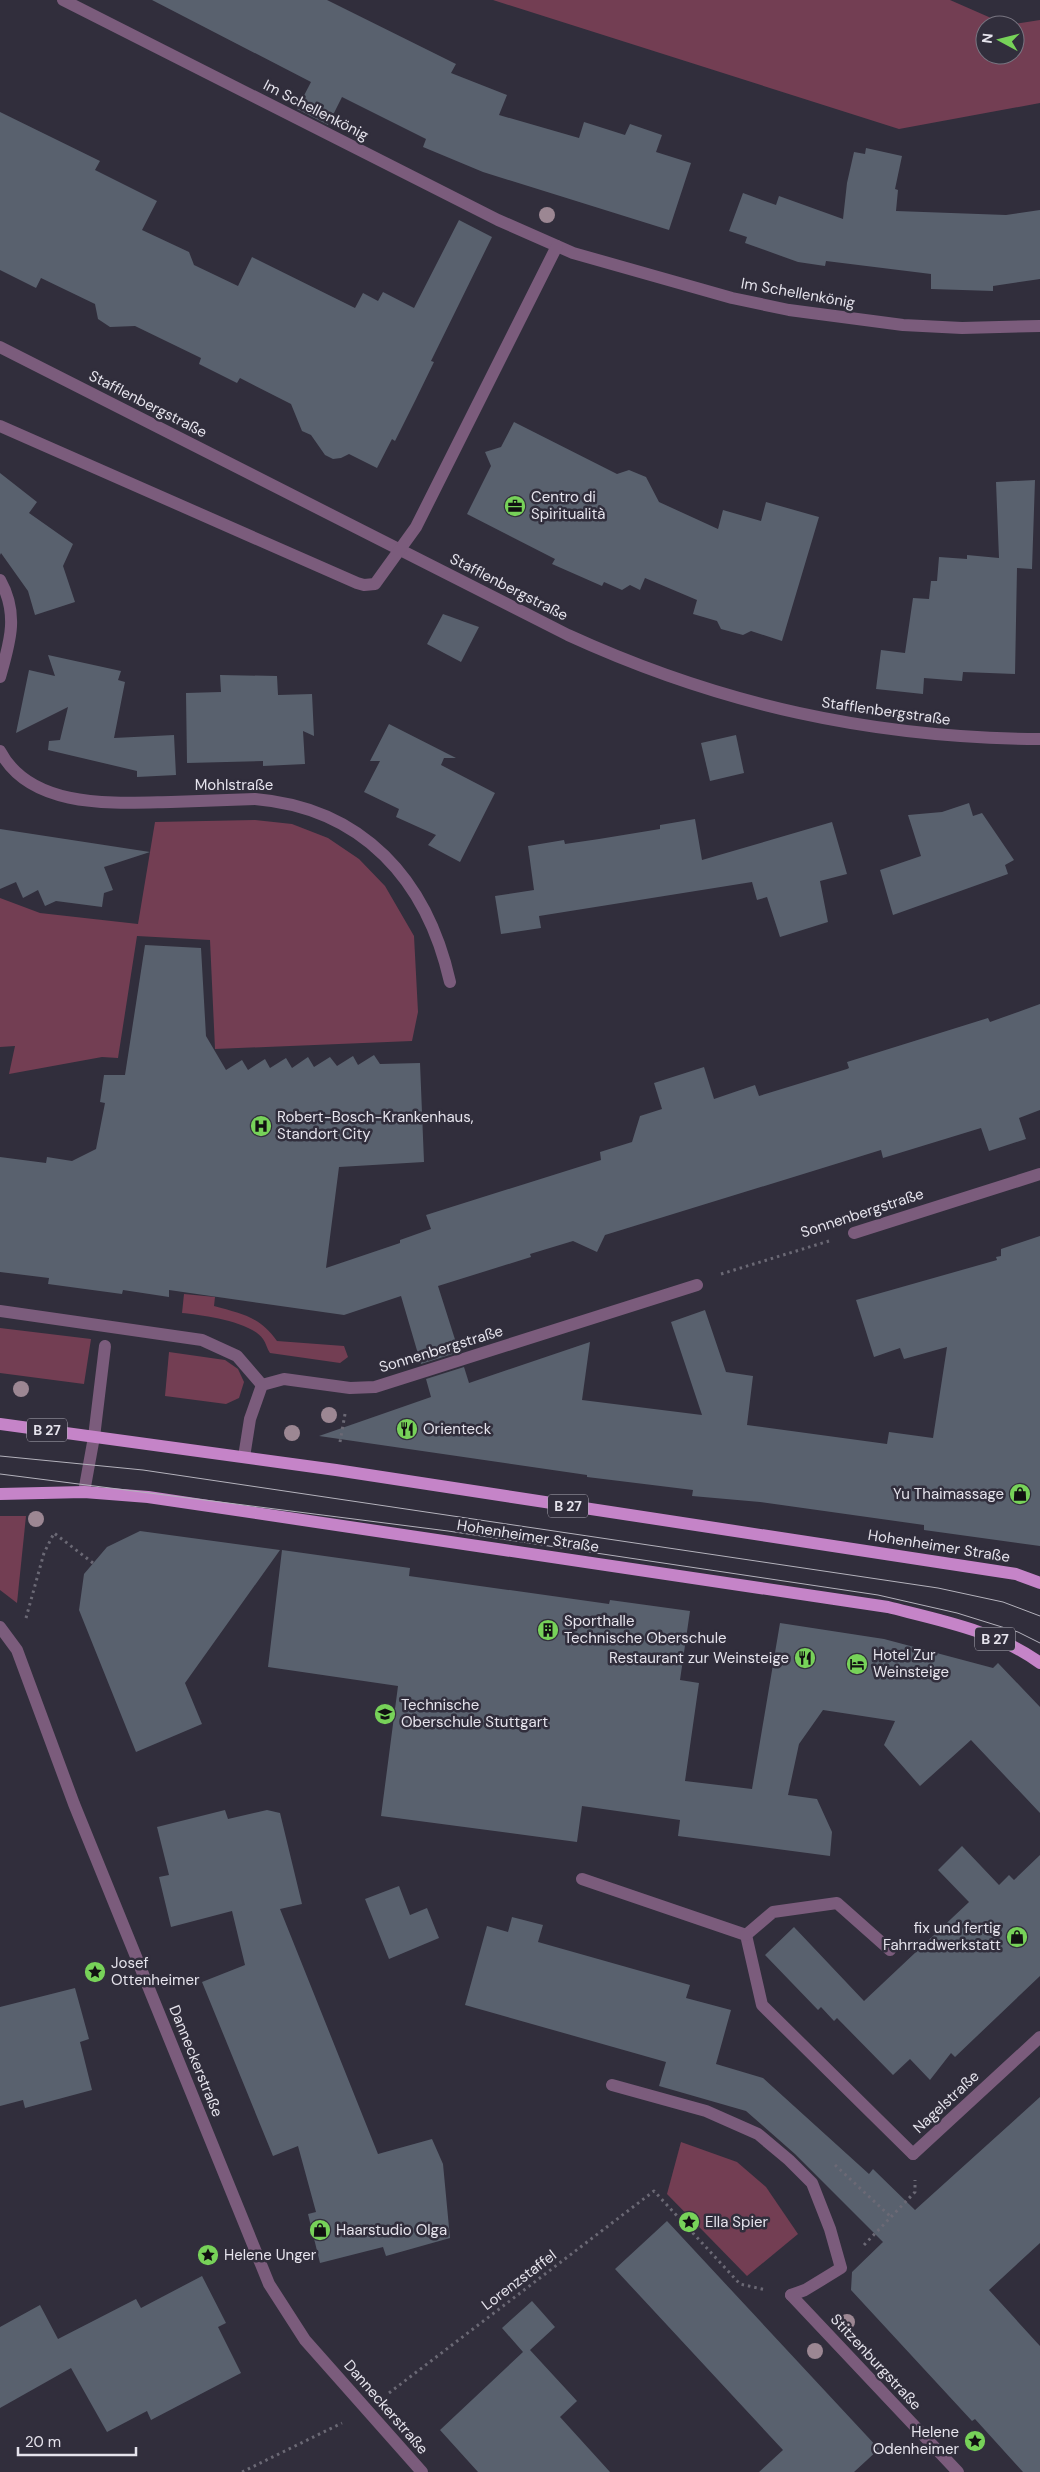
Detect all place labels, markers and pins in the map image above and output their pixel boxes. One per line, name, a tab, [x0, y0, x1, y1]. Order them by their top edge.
place label: Centro di Spiritualità	[531, 487, 605, 524]
office icon: Centro di Spiritualità	[503, 494, 527, 518]
place label: Robert-Bosch-Krankenhaus, Standort City	[277, 1107, 474, 1144]
hospital icon: Robert-Bosch-Krankenhaus, Standort City	[249, 1114, 273, 1138]
restaurant icon: Orienteck	[395, 1417, 419, 1441]
place label: Orienteck	[423, 1419, 492, 1439]
shop icon: Yu Thaimassage	[1008, 1482, 1032, 1506]
place label: Yu Thaimassage	[893, 1484, 1004, 1504]
place label: Sporthalle Technische Oberschule	[564, 1611, 727, 1648]
building icon: Sporthalle Technische Oberschule	[536, 1618, 560, 1642]
place label: Hotel Zur Weinsteige	[873, 1645, 949, 1682]
restaurant icon: Restaurant zur Weinsteige	[793, 1646, 817, 1670]
place label: Restaurant zur Weinsteige	[609, 1648, 789, 1668]
hotel icon: Hotel Zur Weinsteige	[845, 1652, 869, 1676]
place label: Technische Oberschule Stuttgart	[401, 1695, 548, 1732]
school or university icon: Technische Oberschule Stuttgart	[373, 1702, 397, 1726]
place label: fix und fertig Fahrradwerkstatt	[883, 1918, 1001, 1955]
shop icon: fix und fertig Fahrradwerkstatt	[1005, 1925, 1029, 1949]
place label: Josef Ottenheimer	[111, 1953, 200, 1990]
place icon: Josef Ottenheimer	[83, 1960, 107, 1984]
place icon: Ella Spier	[677, 2210, 701, 2234]
place label: Ella Spier	[705, 2212, 769, 2232]
shop icon: Haarstudio Olga	[308, 2218, 332, 2242]
place label: Haarstudio Olga	[336, 2220, 447, 2240]
place icon: Helene Unger	[196, 2243, 220, 2267]
place label: Helene Unger	[224, 2245, 317, 2265]
place label: Helene Odenheimer	[873, 2422, 959, 2459]
place icon: Helene Odenheimer	[963, 2429, 987, 2453]

